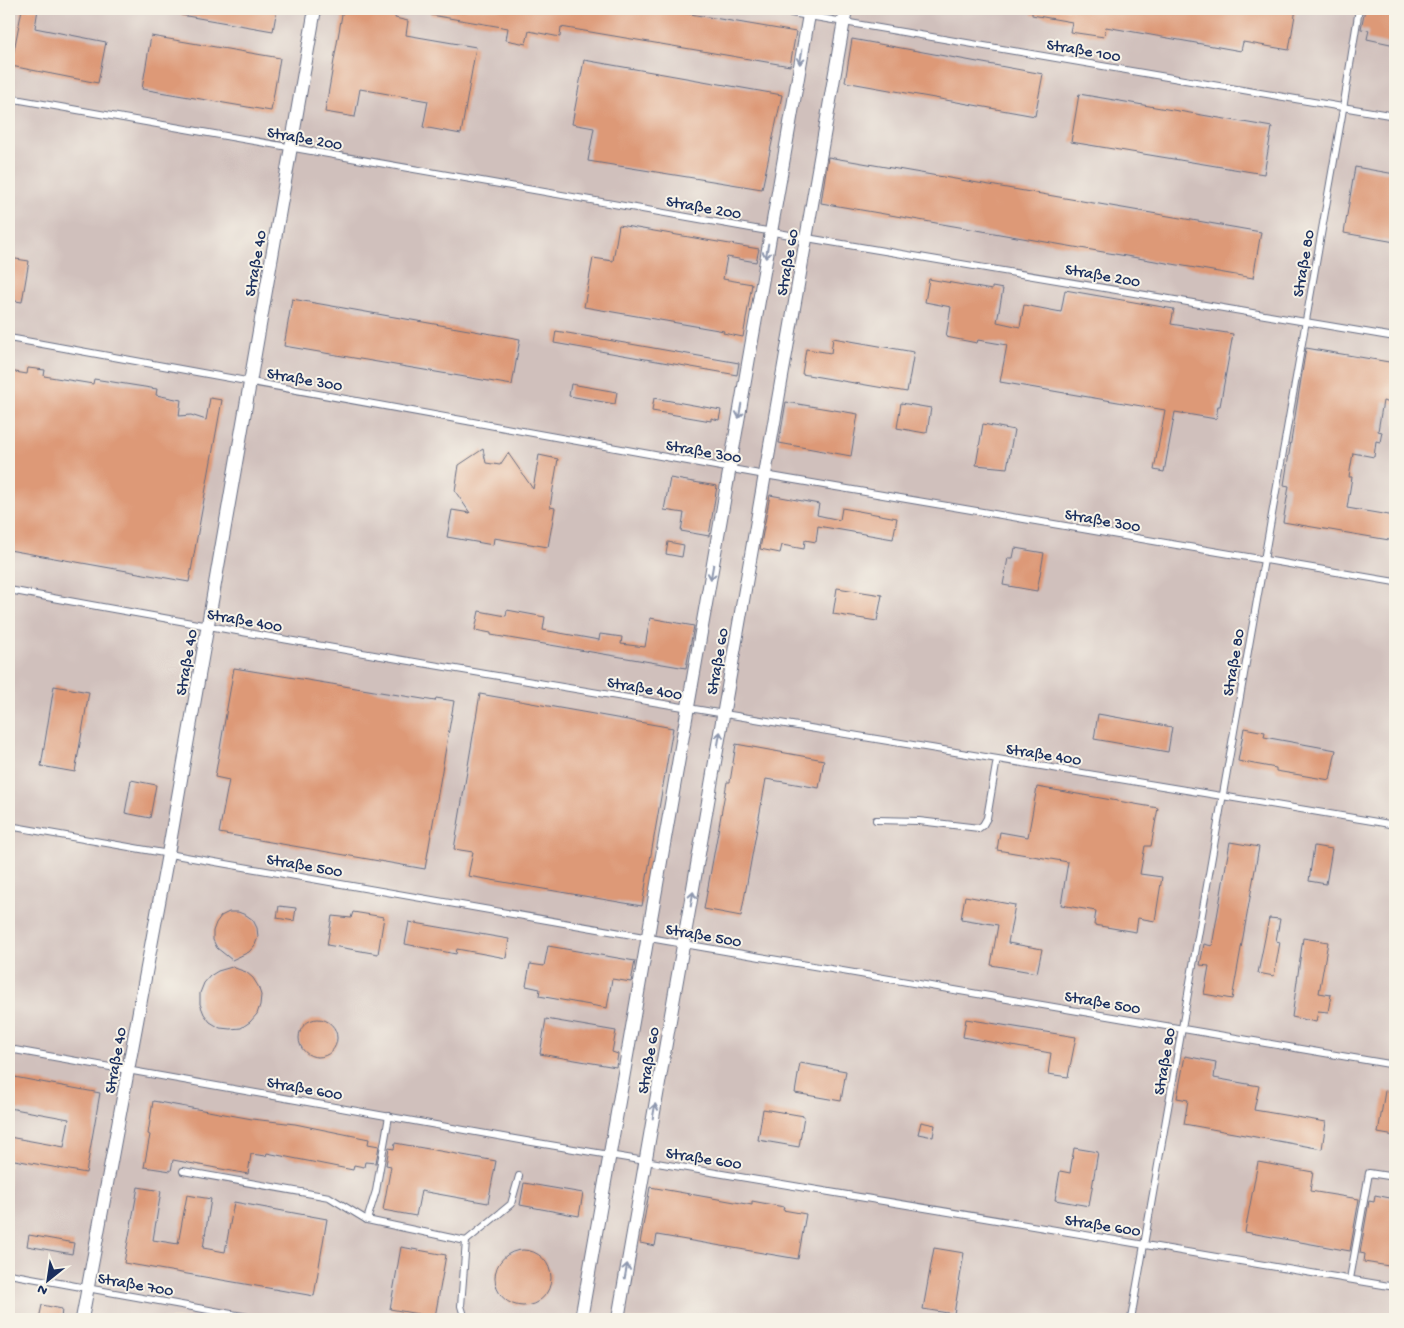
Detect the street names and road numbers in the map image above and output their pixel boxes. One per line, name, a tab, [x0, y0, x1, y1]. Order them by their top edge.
street label: Straße 100	[1045, 37, 1122, 68]
street label: Straße 200	[265, 124, 344, 156]
street label: Straße 200	[664, 193, 743, 225]
street label: Straße 60	[774, 228, 805, 297]
street label: Straße 80	[1290, 228, 1321, 299]
street label: Straße 40	[242, 229, 273, 298]
street label: Straße 200	[1063, 261, 1142, 293]
street label: Straße 300	[265, 365, 344, 397]
street label: Straße 300	[664, 437, 743, 469]
street label: Straße 300	[1063, 506, 1142, 538]
street label: Straße 400	[205, 606, 283, 638]
street label: Straße 60	[704, 627, 735, 696]
street label: Straße 80	[1220, 627, 1251, 698]
street label: Straße 40	[173, 628, 204, 697]
street label: Straße 400	[605, 674, 683, 706]
street label: Straße 400	[1004, 741, 1082, 772]
street label: Straße 500	[265, 851, 344, 883]
street label: Straße 500	[664, 921, 743, 953]
street label: Straße 500	[1063, 988, 1142, 1020]
street label: Straße 40	[102, 1026, 133, 1095]
street label: Straße 60	[635, 1026, 666, 1095]
street label: Straße 80	[1151, 1026, 1182, 1097]
street label: Straße 600	[265, 1074, 344, 1106]
street label: Straße 600	[664, 1145, 743, 1176]
street label: Straße 600	[1063, 1212, 1142, 1243]
street label: Straße 700	[96, 1270, 175, 1302]

